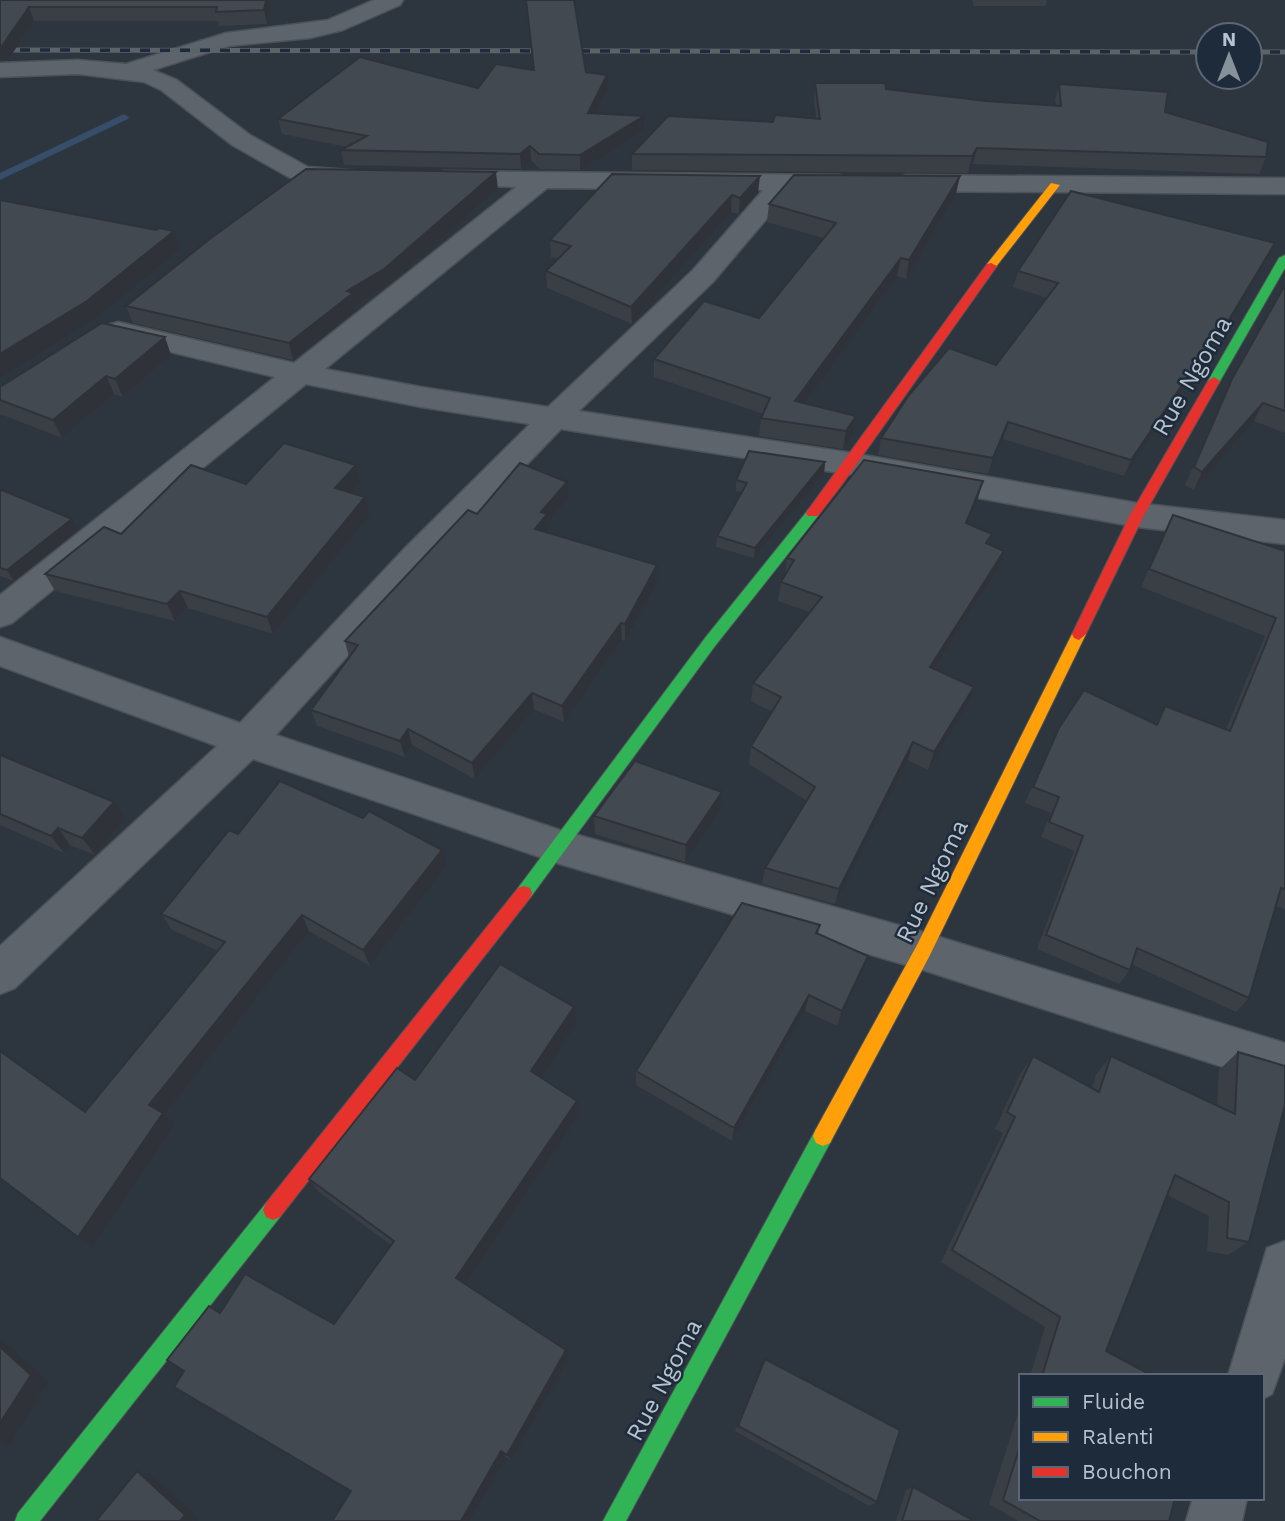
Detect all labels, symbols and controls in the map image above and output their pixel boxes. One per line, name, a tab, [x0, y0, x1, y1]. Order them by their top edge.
north arrow	[1194, 21, 1264, 91]
text: N	[1222, 28, 1236, 51]
street label: Rue Ngoma	[1146, 311, 1238, 441]
street label: Rue Ngoma	[890, 815, 974, 947]
street label: Rue Ngoma	[620, 1314, 708, 1446]
legend	[1019, 1374, 1264, 1500]
text: Fluide	[1082, 1389, 1145, 1414]
text: Ralenti	[1082, 1424, 1154, 1449]
text: Bouchon	[1082, 1459, 1172, 1484]

